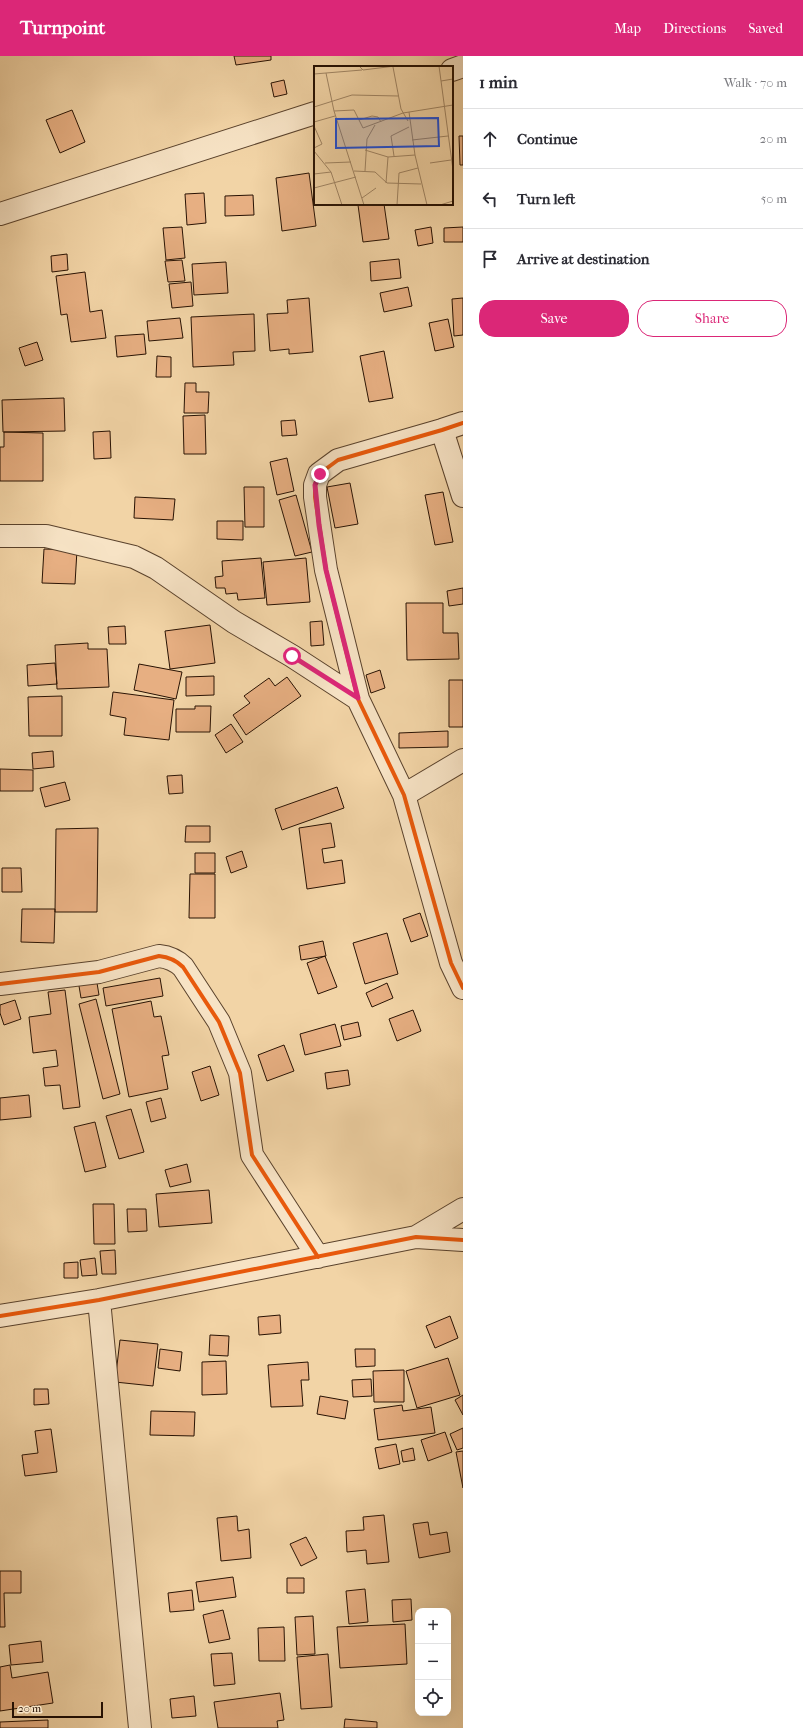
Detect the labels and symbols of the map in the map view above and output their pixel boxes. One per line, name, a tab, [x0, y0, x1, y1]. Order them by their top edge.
inset map	[314, 66, 453, 205]
route end	[311, 465, 329, 483]
route start	[283, 647, 301, 665]
scale bar	[12, 1700, 103, 1719]

